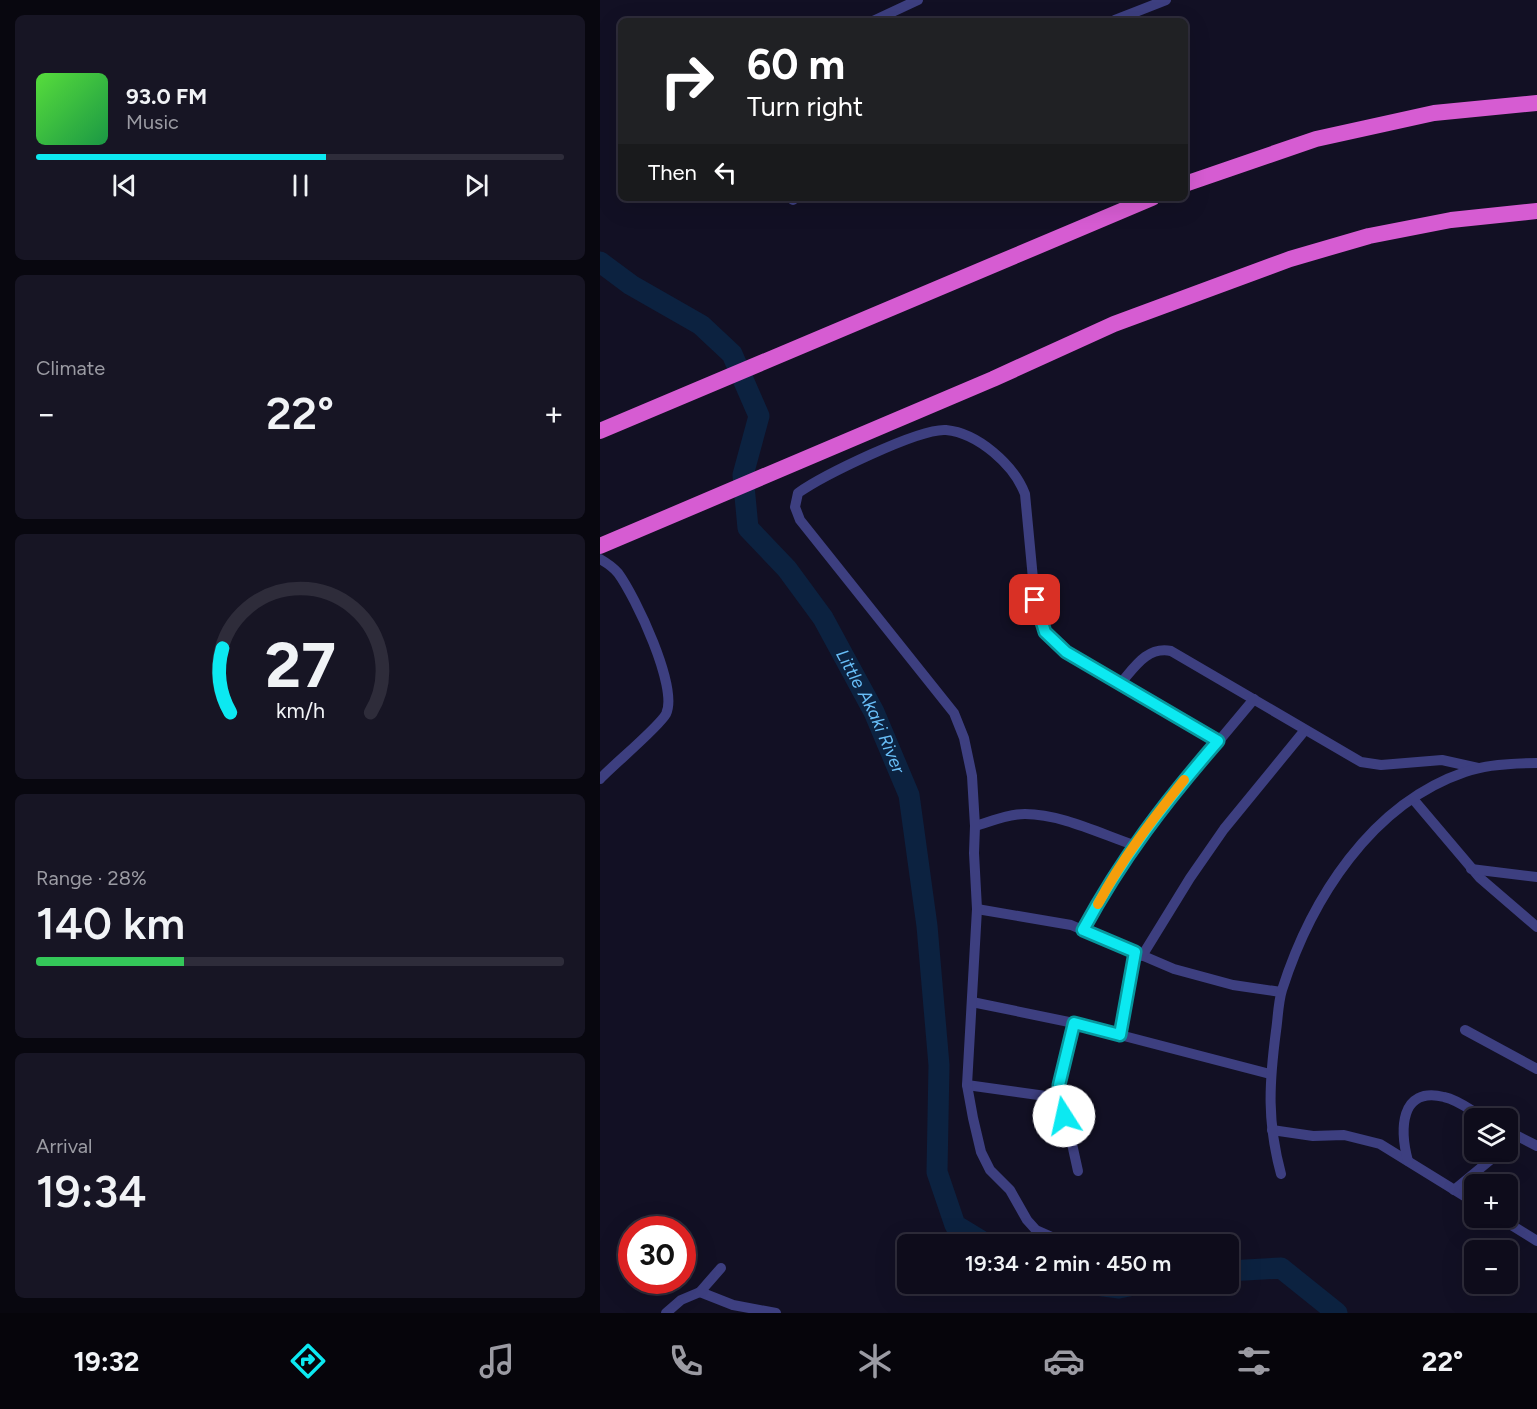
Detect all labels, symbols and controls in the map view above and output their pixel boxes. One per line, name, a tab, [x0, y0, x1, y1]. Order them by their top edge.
text: 60 m	[747, 39, 845, 90]
icon: right	[648, 42, 726, 120]
text: 93.0 FM	[126, 83, 207, 110]
text: Turn right	[747, 90, 863, 123]
text: Music	[126, 110, 179, 134]
icon: left	[709, 156, 742, 189]
text: Then	[648, 159, 697, 186]
icon: previous	[108, 169, 141, 202]
icon: pause	[284, 169, 317, 202]
icon: next	[460, 169, 493, 202]
text: Climate	[36, 356, 105, 380]
text: 22°	[266, 386, 334, 440]
text: −	[36, 394, 57, 433]
text: +	[543, 394, 564, 433]
pin	[1009, 574, 1060, 625]
icon: arrive	[1018, 583, 1051, 616]
text: 27	[265, 629, 335, 704]
water label: Little Akaki River	[831, 646, 910, 778]
text: km/h	[276, 699, 324, 724]
text: Range · 28%	[36, 866, 147, 890]
text: 140 km	[36, 896, 185, 950]
position arrow	[1032, 1084, 1096, 1148]
map controls	[1464, 1108, 1518, 1294]
button: layers	[1464, 1108, 1518, 1162]
text: Arrival	[36, 1134, 92, 1158]
text: 19:34	[36, 1164, 146, 1218]
button: +	[1464, 1174, 1518, 1228]
speed limit sign: 30	[618, 1216, 696, 1294]
button: −	[1464, 1240, 1518, 1294]
text: 19:34 · 2 min · 450 m	[965, 1250, 1171, 1277]
icon: directions	[287, 1340, 329, 1382]
icon: music	[476, 1340, 518, 1382]
icon: phone	[665, 1340, 707, 1382]
icon: climate	[854, 1340, 896, 1382]
icon: car	[1043, 1340, 1085, 1382]
icon: filters	[1233, 1340, 1275, 1382]
text: 19:32	[74, 1345, 139, 1378]
text: 22°	[1422, 1345, 1463, 1378]

